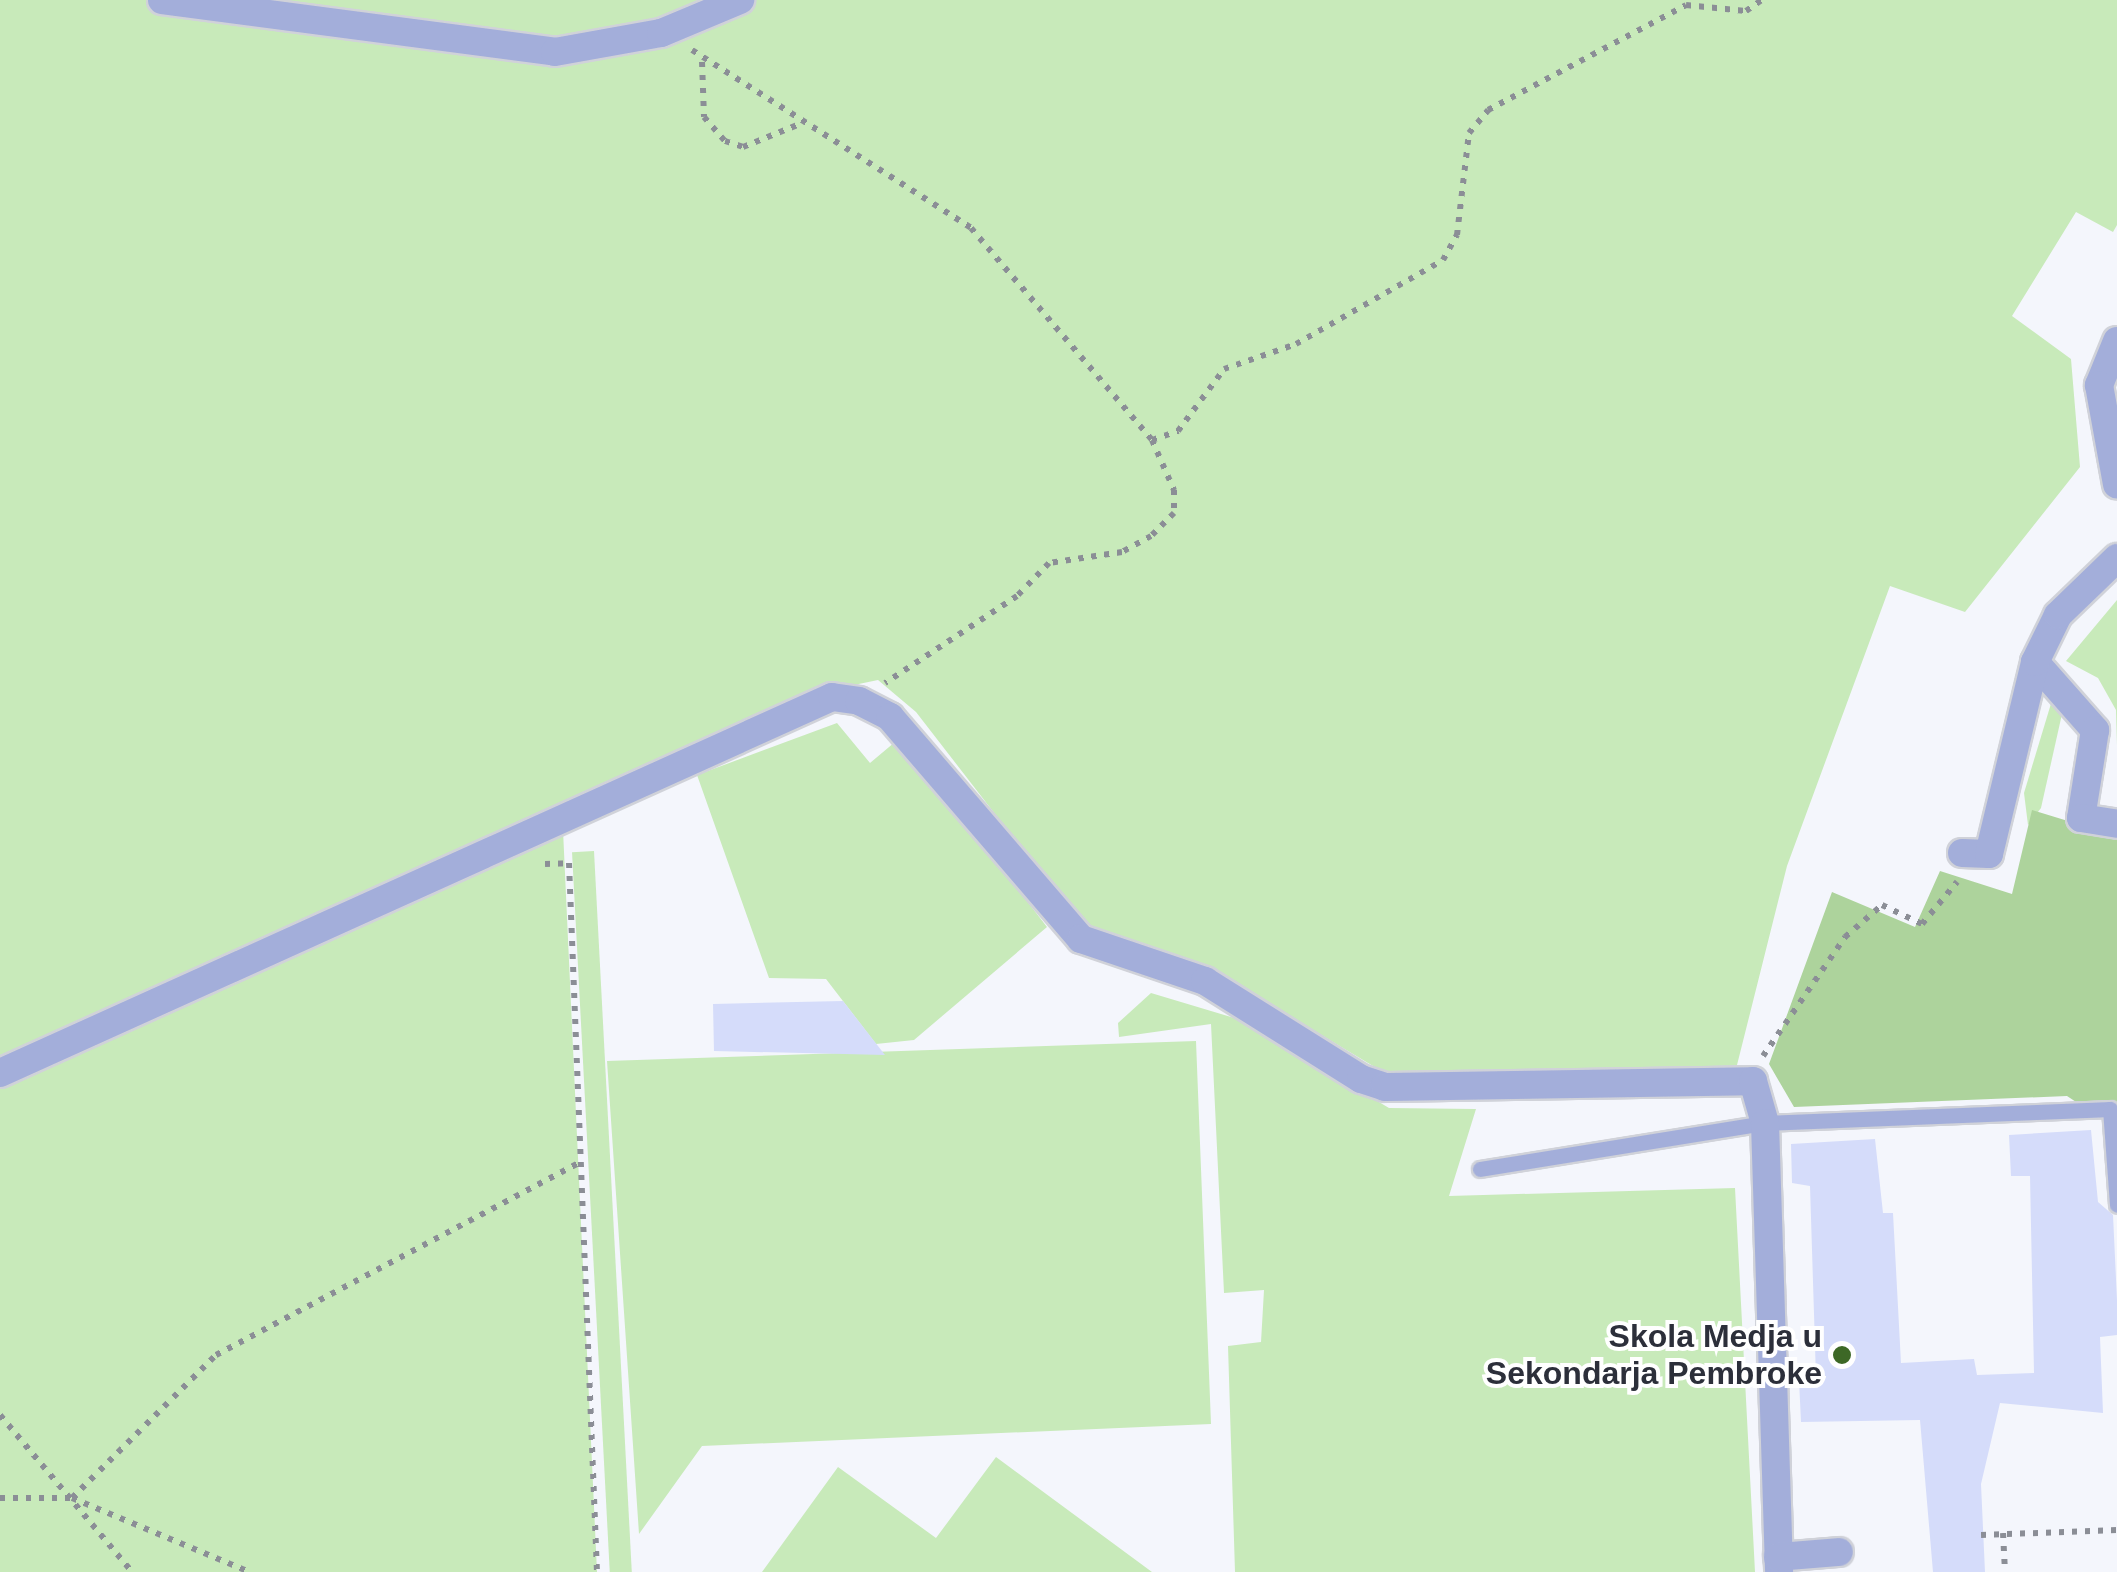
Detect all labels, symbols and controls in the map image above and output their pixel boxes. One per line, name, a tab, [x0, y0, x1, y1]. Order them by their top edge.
place label: Skola Medja u Sekondarja Pembroke	[1486, 1318, 1822, 1393]
marker: Skola Medja u Sekondarja Pembroke	[1831, 1344, 1853, 1366]

